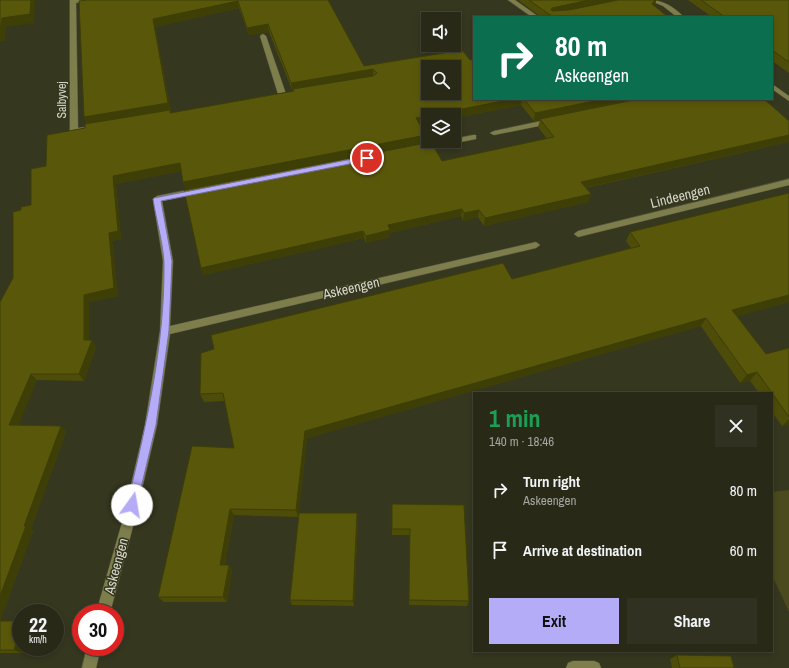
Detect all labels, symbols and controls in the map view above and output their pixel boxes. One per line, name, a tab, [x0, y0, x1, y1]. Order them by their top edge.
map controls	[421, 12, 461, 148]
button: sound	[421, 12, 461, 52]
text: 80 m	[555, 27, 607, 65]
icon: right	[489, 32, 541, 84]
button: search	[421, 60, 461, 100]
text: Askeengen	[555, 63, 629, 88]
street label: Salbyvej	[54, 81, 70, 119]
button: layers	[421, 108, 461, 148]
pin	[350, 141, 384, 175]
icon: arrive	[356, 147, 378, 169]
street label: Lindeengen	[648, 180, 712, 212]
street label: Askeengen	[320, 273, 381, 303]
text: 1 min	[489, 402, 540, 434]
button: close	[715, 405, 757, 447]
text: 140 m · 18:46	[489, 433, 554, 450]
text: Turn right	[523, 471, 580, 492]
icon: right	[489, 479, 511, 501]
text: 80 m	[730, 480, 757, 501]
position arrow	[111, 484, 153, 526]
text: Askeengen	[523, 492, 576, 509]
street label: Askeengen	[100, 536, 132, 597]
icon: arrive	[489, 539, 511, 561]
text: Arrive at destination	[523, 540, 642, 561]
text: 60 m	[730, 540, 757, 561]
button: Exit	[489, 598, 619, 644]
button: Share	[627, 598, 757, 644]
speed limit sign: 30	[72, 604, 124, 656]
text: 22	[29, 611, 47, 638]
text: km/h	[29, 633, 47, 646]

